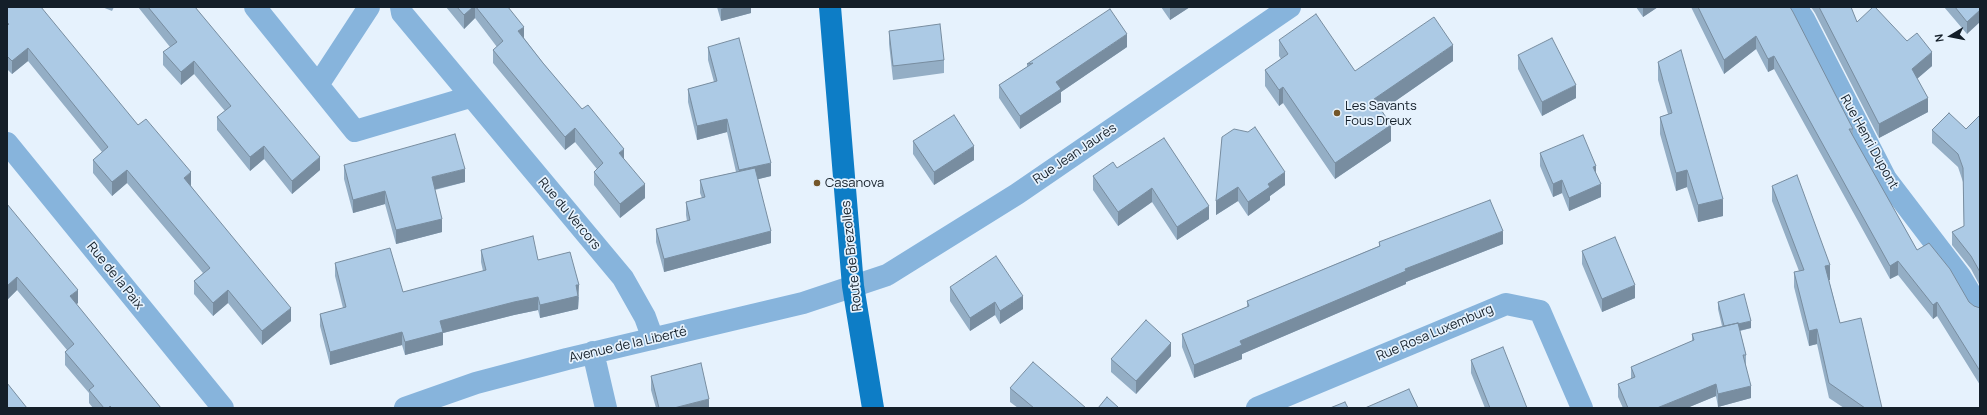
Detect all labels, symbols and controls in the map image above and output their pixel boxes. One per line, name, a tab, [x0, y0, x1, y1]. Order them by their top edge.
north arrow	[1931, 16, 1971, 56]
text: N	[1931, 33, 1947, 43]
street label: Rue Henri Dupont	[1837, 92, 1901, 192]
place label: Les Savants Fous Dreux	[1345, 98, 1417, 129]
marker: Les Savants Fous Dreux	[1332, 108, 1342, 118]
street label: Rue Jean Jaurès	[1030, 120, 1120, 188]
street label: Rue du Vercors	[534, 175, 604, 253]
place label: Casanova	[825, 175, 884, 191]
marker: Casanova	[812, 178, 822, 188]
street label: Route de Brezolles	[838, 200, 866, 312]
street label: Rue de la Paix	[83, 239, 147, 313]
street label: Rue Rosa Luxemburg	[1374, 301, 1496, 365]
street label: Avenue de la Liberté	[568, 324, 688, 366]

